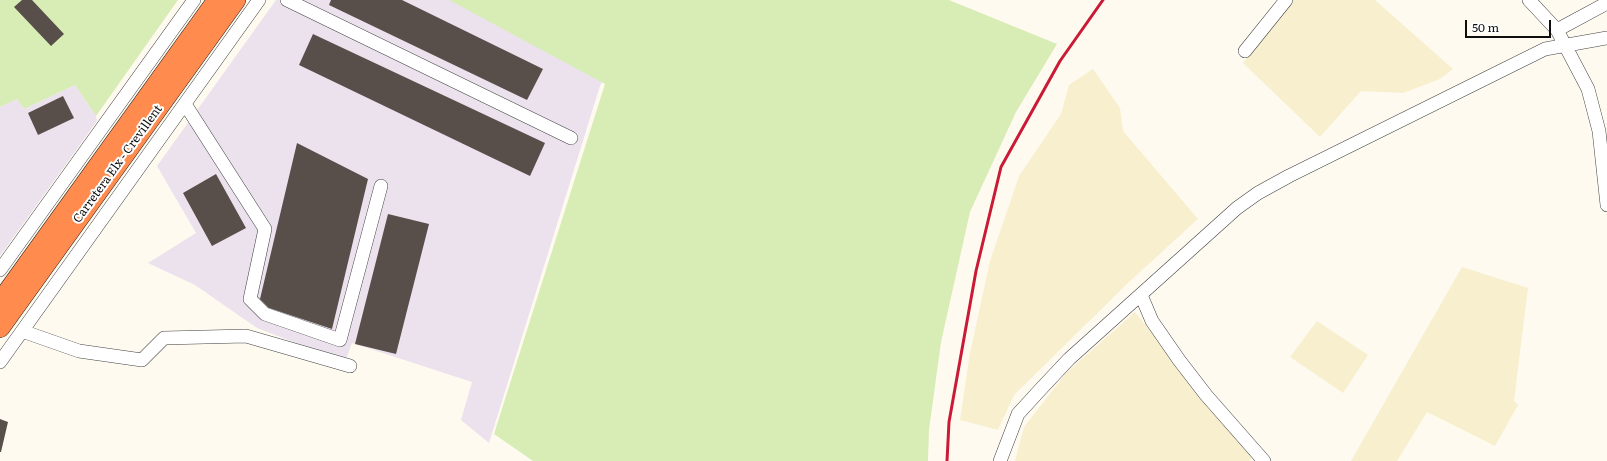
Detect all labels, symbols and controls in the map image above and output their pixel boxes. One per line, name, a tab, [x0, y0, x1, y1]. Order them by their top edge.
scale bar	[1467, 12, 1553, 38]
text: 50 m	[1472, 18, 1499, 36]
street label: Carretera Elx - Crevillent	[70, 102, 166, 226]

